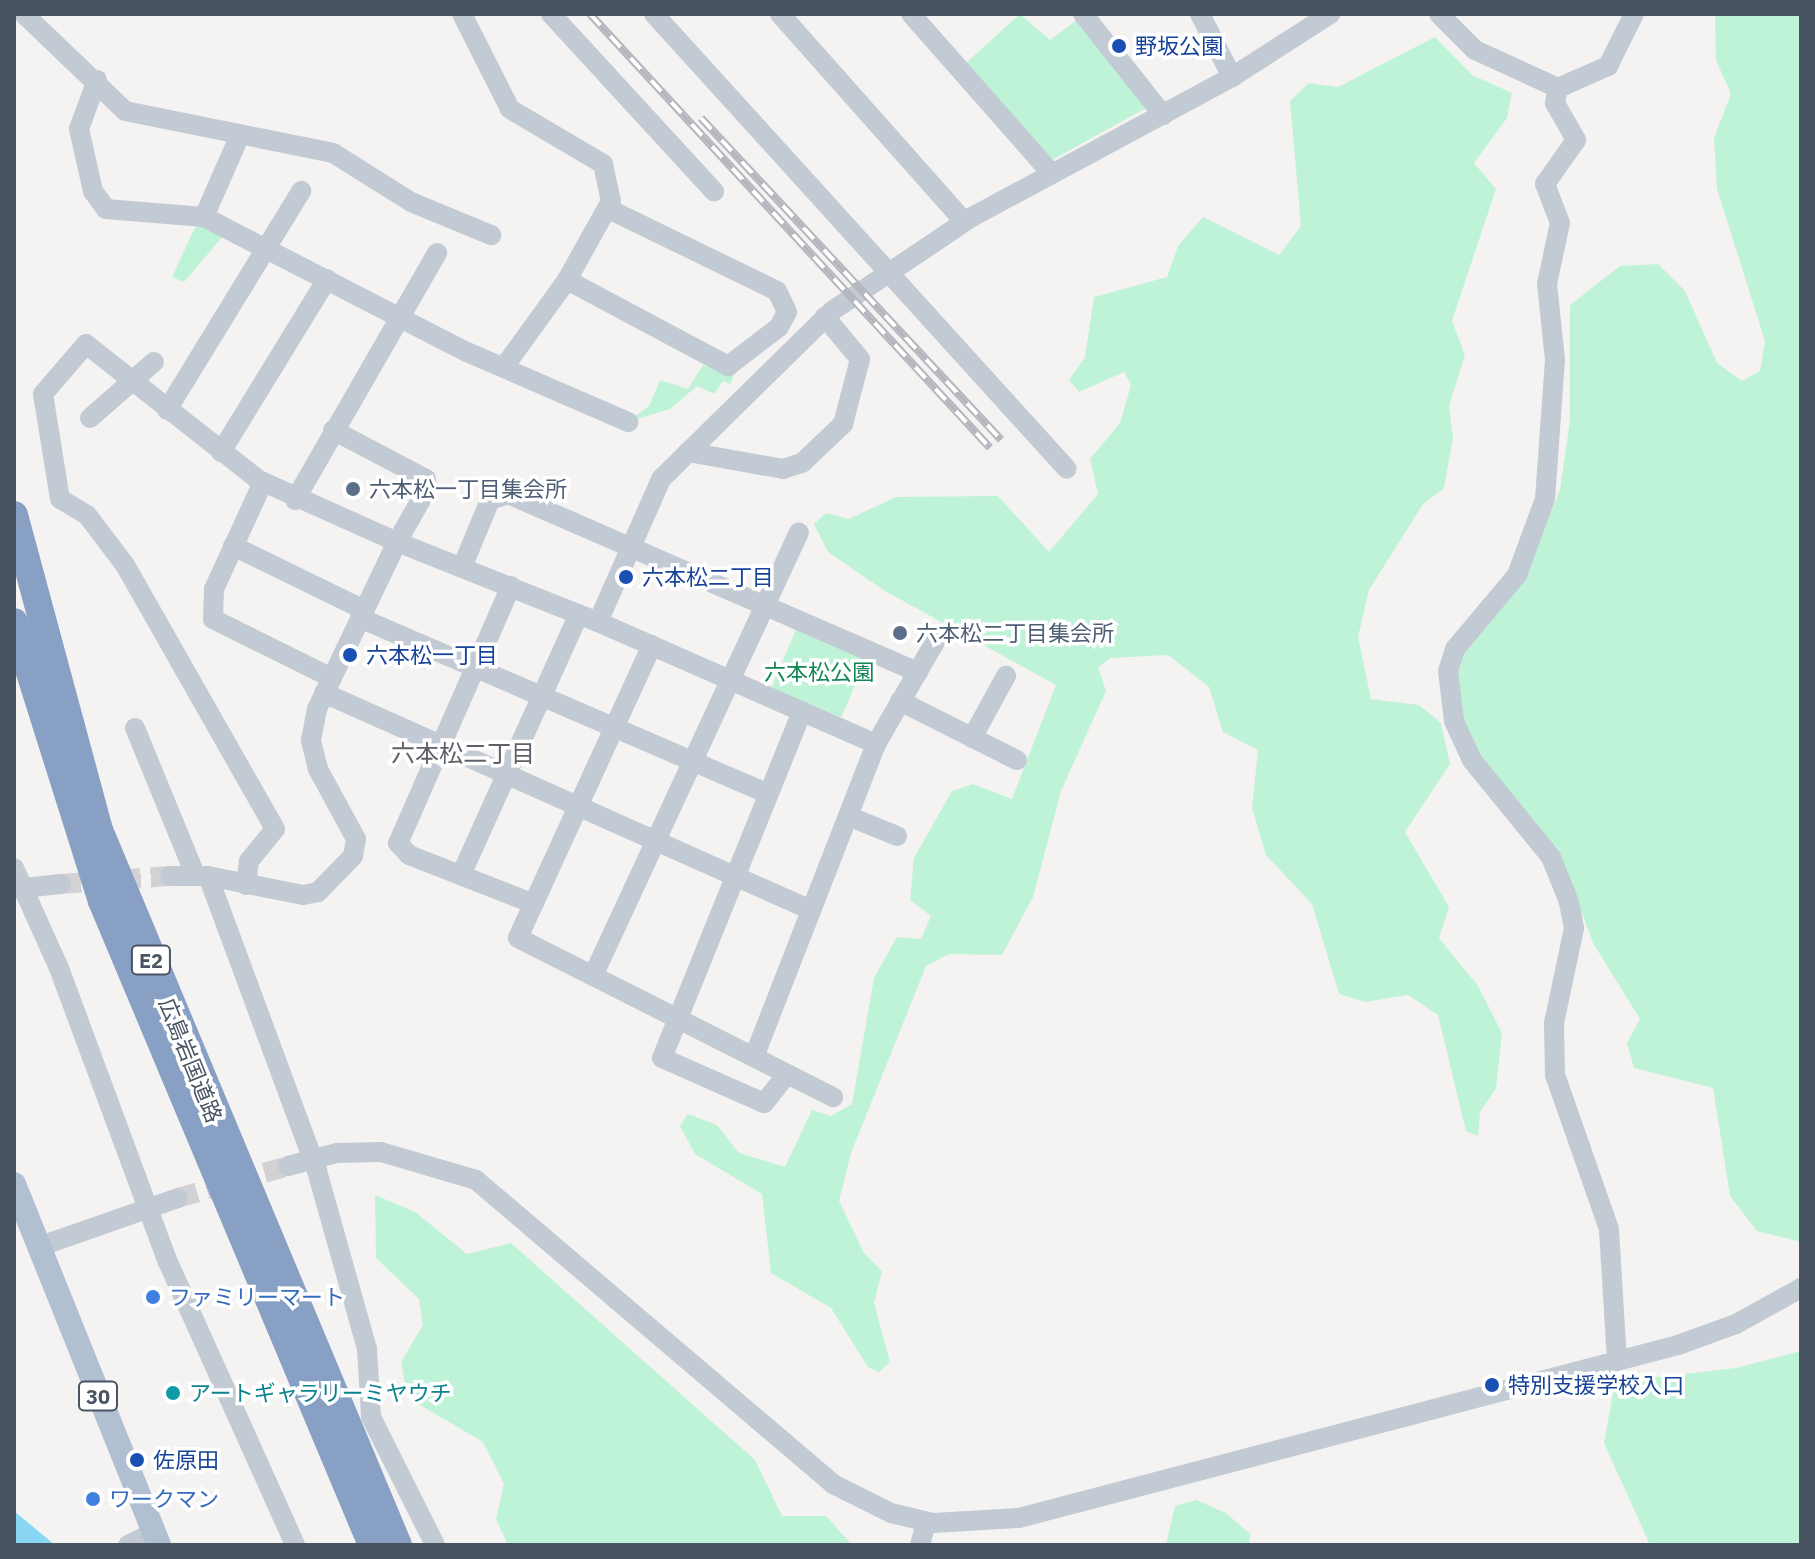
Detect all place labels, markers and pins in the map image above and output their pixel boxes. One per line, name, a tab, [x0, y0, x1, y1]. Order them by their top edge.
place label: 野坂公園	[1135, 33, 1223, 59]
marker: 野坂公園	[1110, 37, 1128, 55]
place label: 六本松一丁目集会所	[369, 476, 567, 502]
marker: 六本松一丁目集会所	[344, 480, 362, 498]
place label: 六本松二丁目	[642, 564, 774, 590]
marker: 六本松二丁目	[617, 568, 635, 586]
place label: 六本松二丁目集会所	[916, 620, 1114, 646]
marker: 六本松二丁目集会所	[891, 624, 909, 642]
place label: 六本松一丁目	[366, 642, 498, 668]
marker: 六本松一丁目	[341, 646, 359, 664]
place label: ファミリーマート	[169, 1284, 345, 1310]
marker: ファミリーマート	[144, 1288, 162, 1306]
place label: 特別支援学校入口	[1508, 1372, 1684, 1398]
marker: 特別支援学校入口	[1483, 1376, 1501, 1394]
place label: アートギャラリーミヤウチ	[189, 1380, 452, 1406]
marker: アートギャラリーミヤウチ	[164, 1384, 182, 1402]
place label: 佐原田	[153, 1447, 219, 1473]
marker: 佐原田	[128, 1451, 146, 1469]
place label: ワークマン	[109, 1486, 219, 1512]
marker: ワークマン	[84, 1490, 102, 1508]

